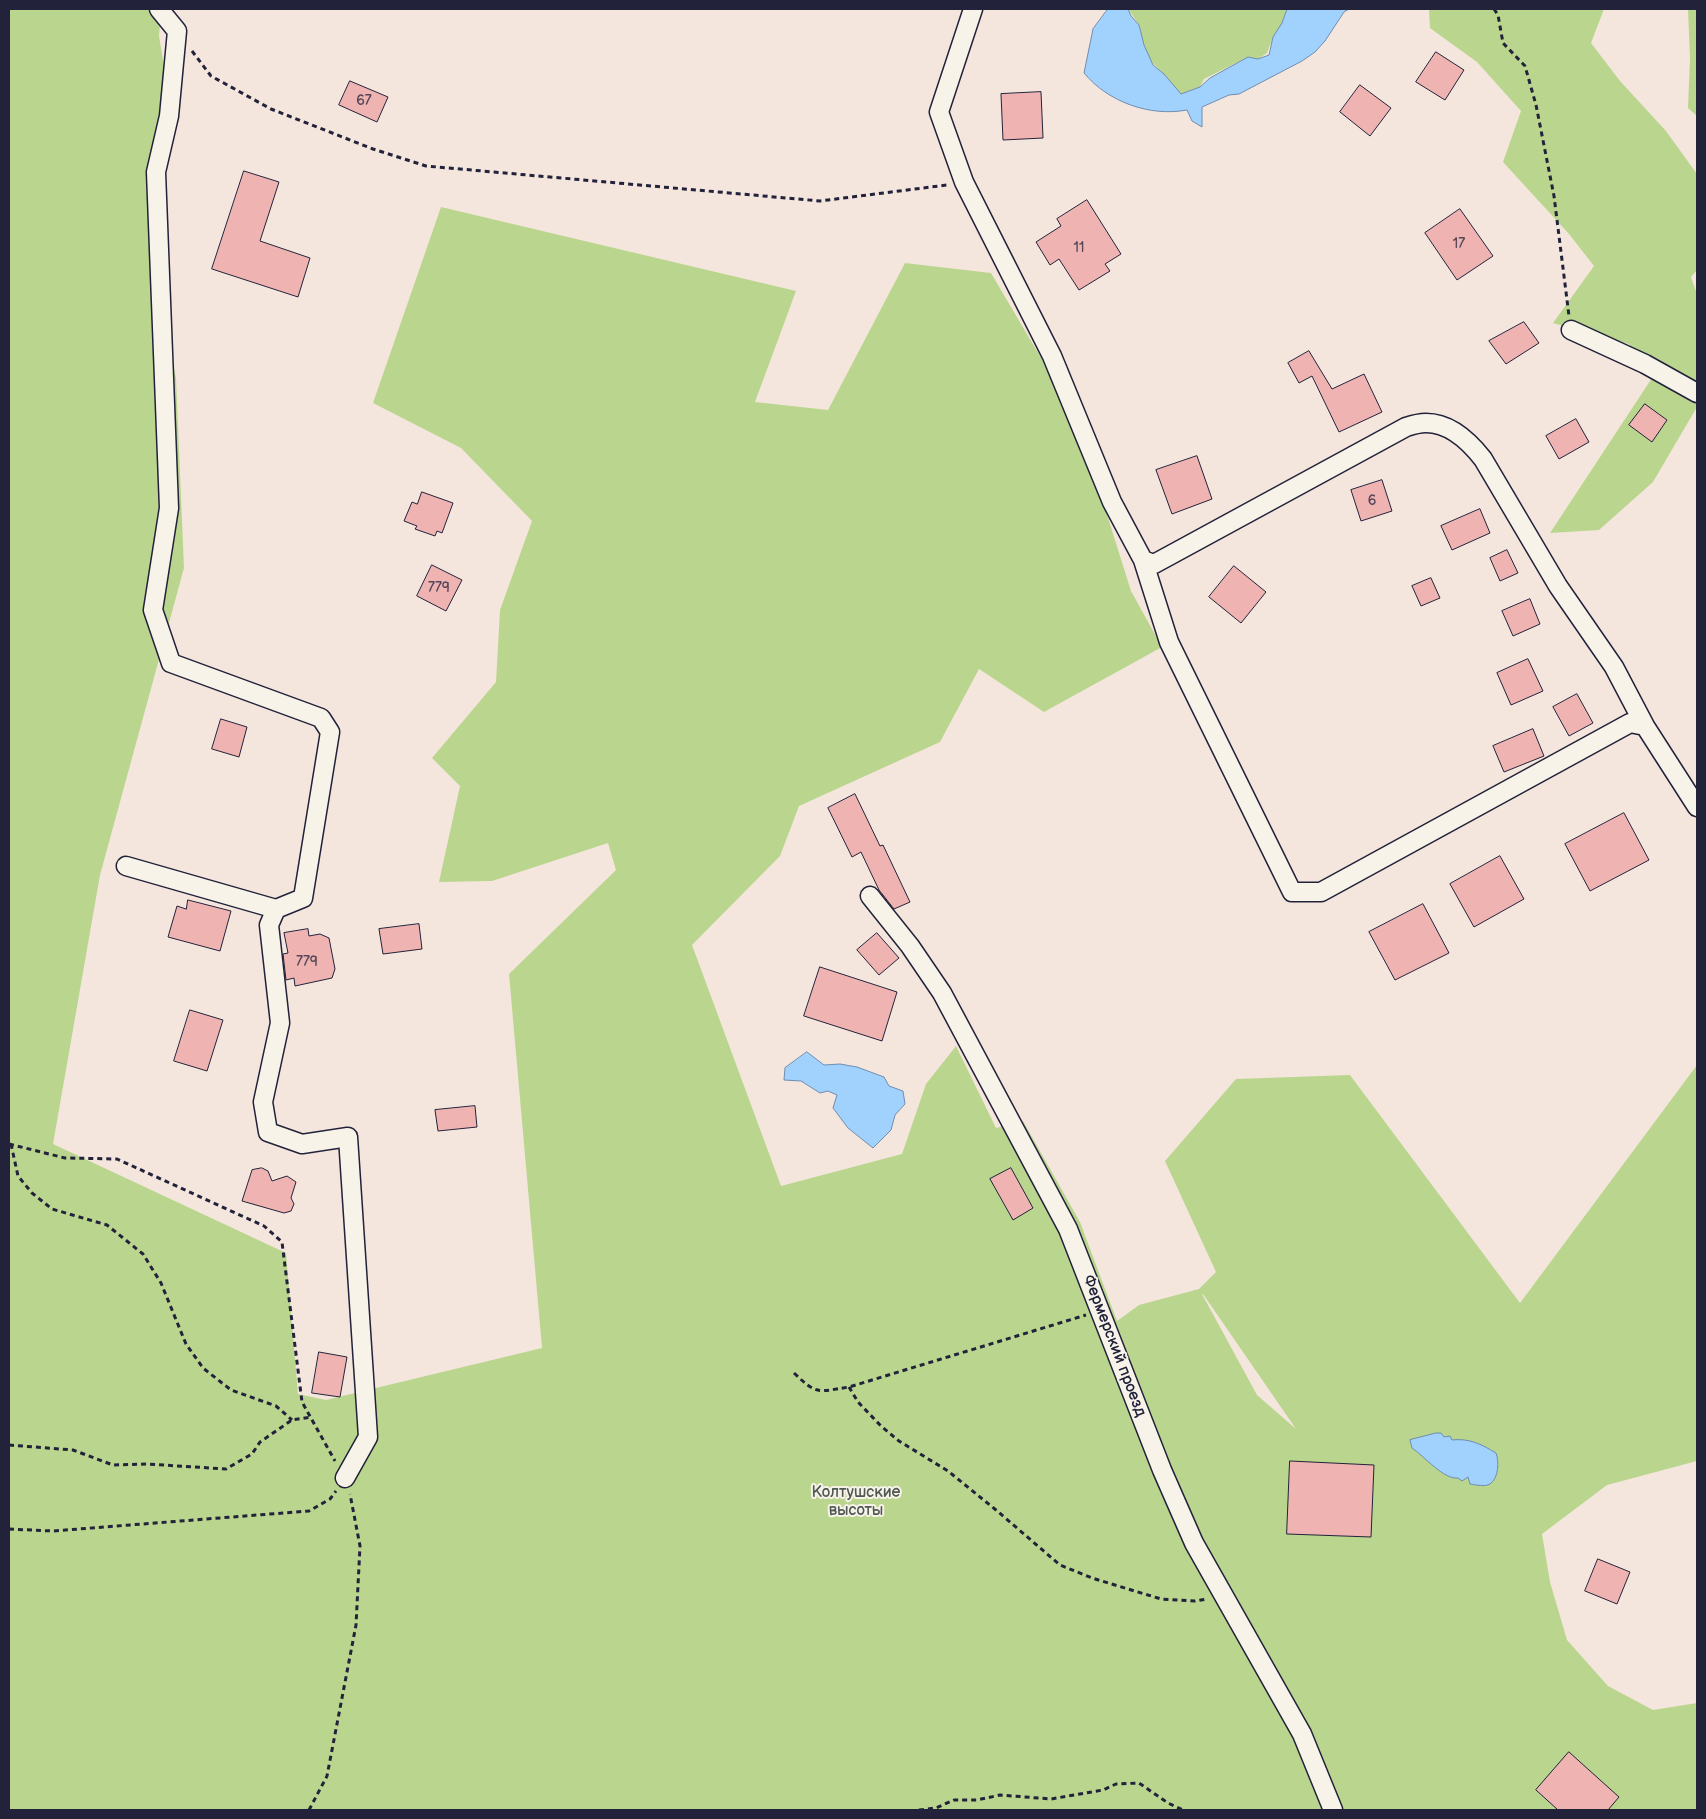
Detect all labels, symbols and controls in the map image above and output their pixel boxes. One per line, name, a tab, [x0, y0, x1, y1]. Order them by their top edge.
house number: 67	[356, 93, 372, 109]
house number: 17	[1453, 236, 1465, 252]
house number: 11	[1074, 240, 1084, 256]
house number: 6	[1368, 493, 1376, 509]
house number: 779	[428, 580, 450, 596]
house number: 779	[296, 954, 318, 970]
street label: Фермерский проезд	[1078, 1272, 1150, 1420]
park label: Колтушские высоты	[812, 1483, 900, 1521]

